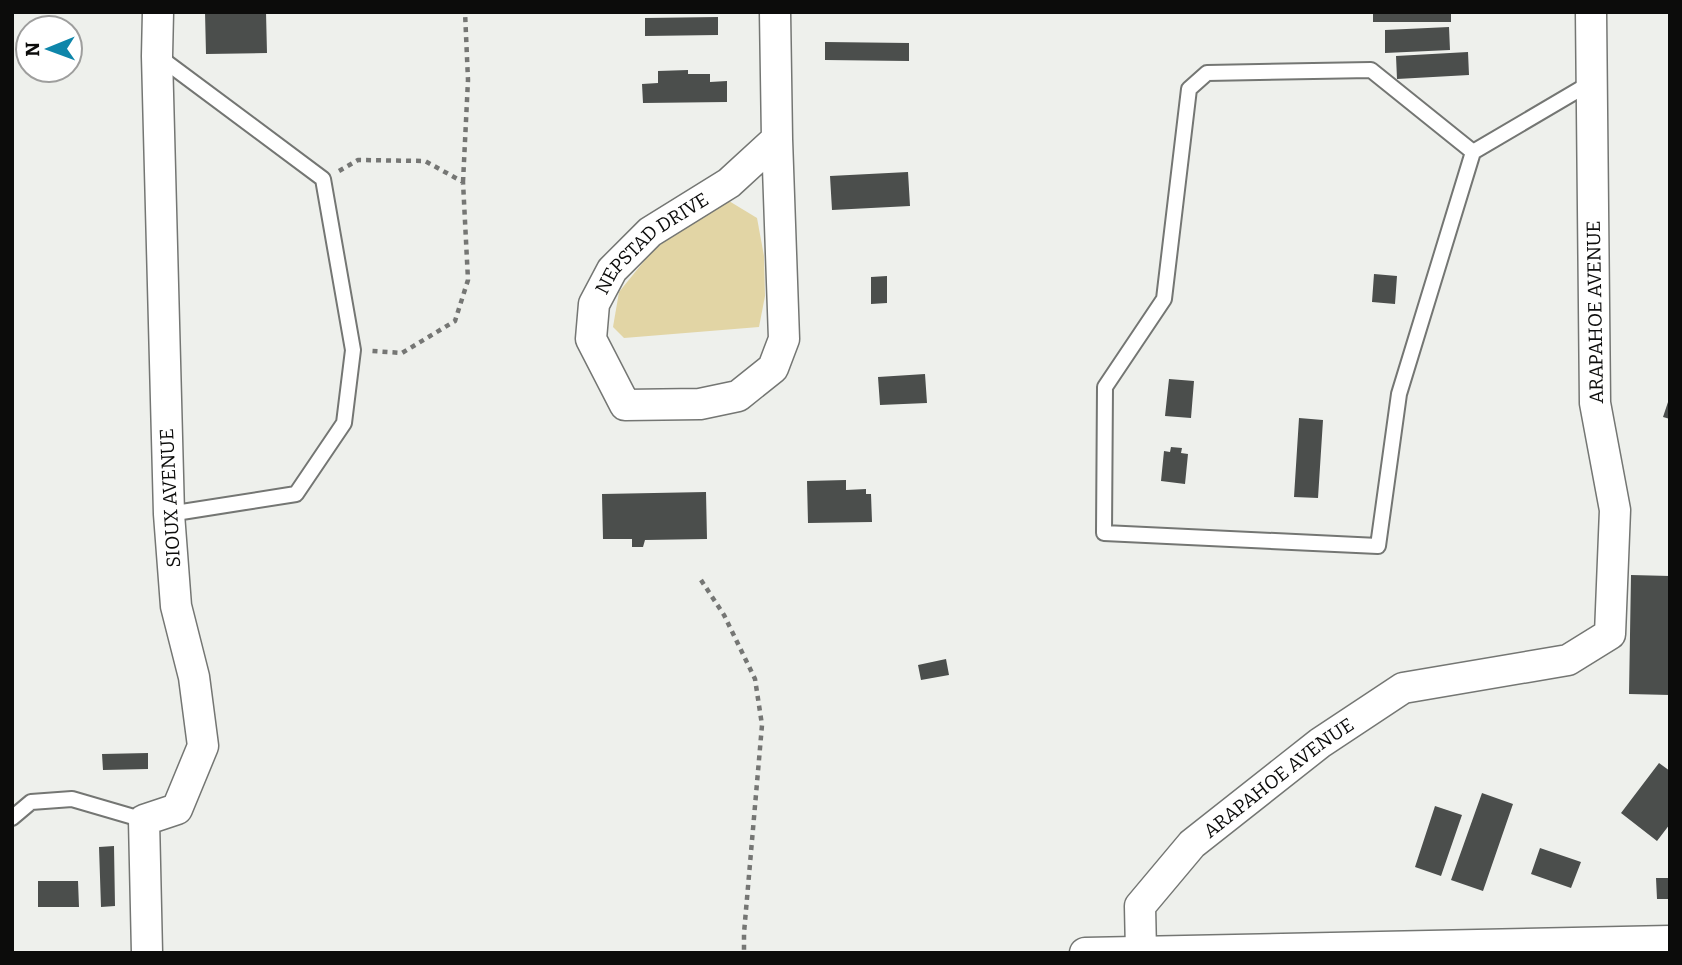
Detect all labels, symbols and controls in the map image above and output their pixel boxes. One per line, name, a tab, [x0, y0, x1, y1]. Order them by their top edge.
north arrow	[14, 14, 84, 84]
text: N	[21, 41, 44, 57]
street label: NEPSTAD DRIVE	[590, 187, 713, 298]
street label: ARAPAHOE AVENUE	[1582, 220, 1608, 404]
street label: SIOUX AVENUE	[155, 428, 185, 568]
street label: ARAPAHOE AVENUE	[1199, 713, 1358, 842]

